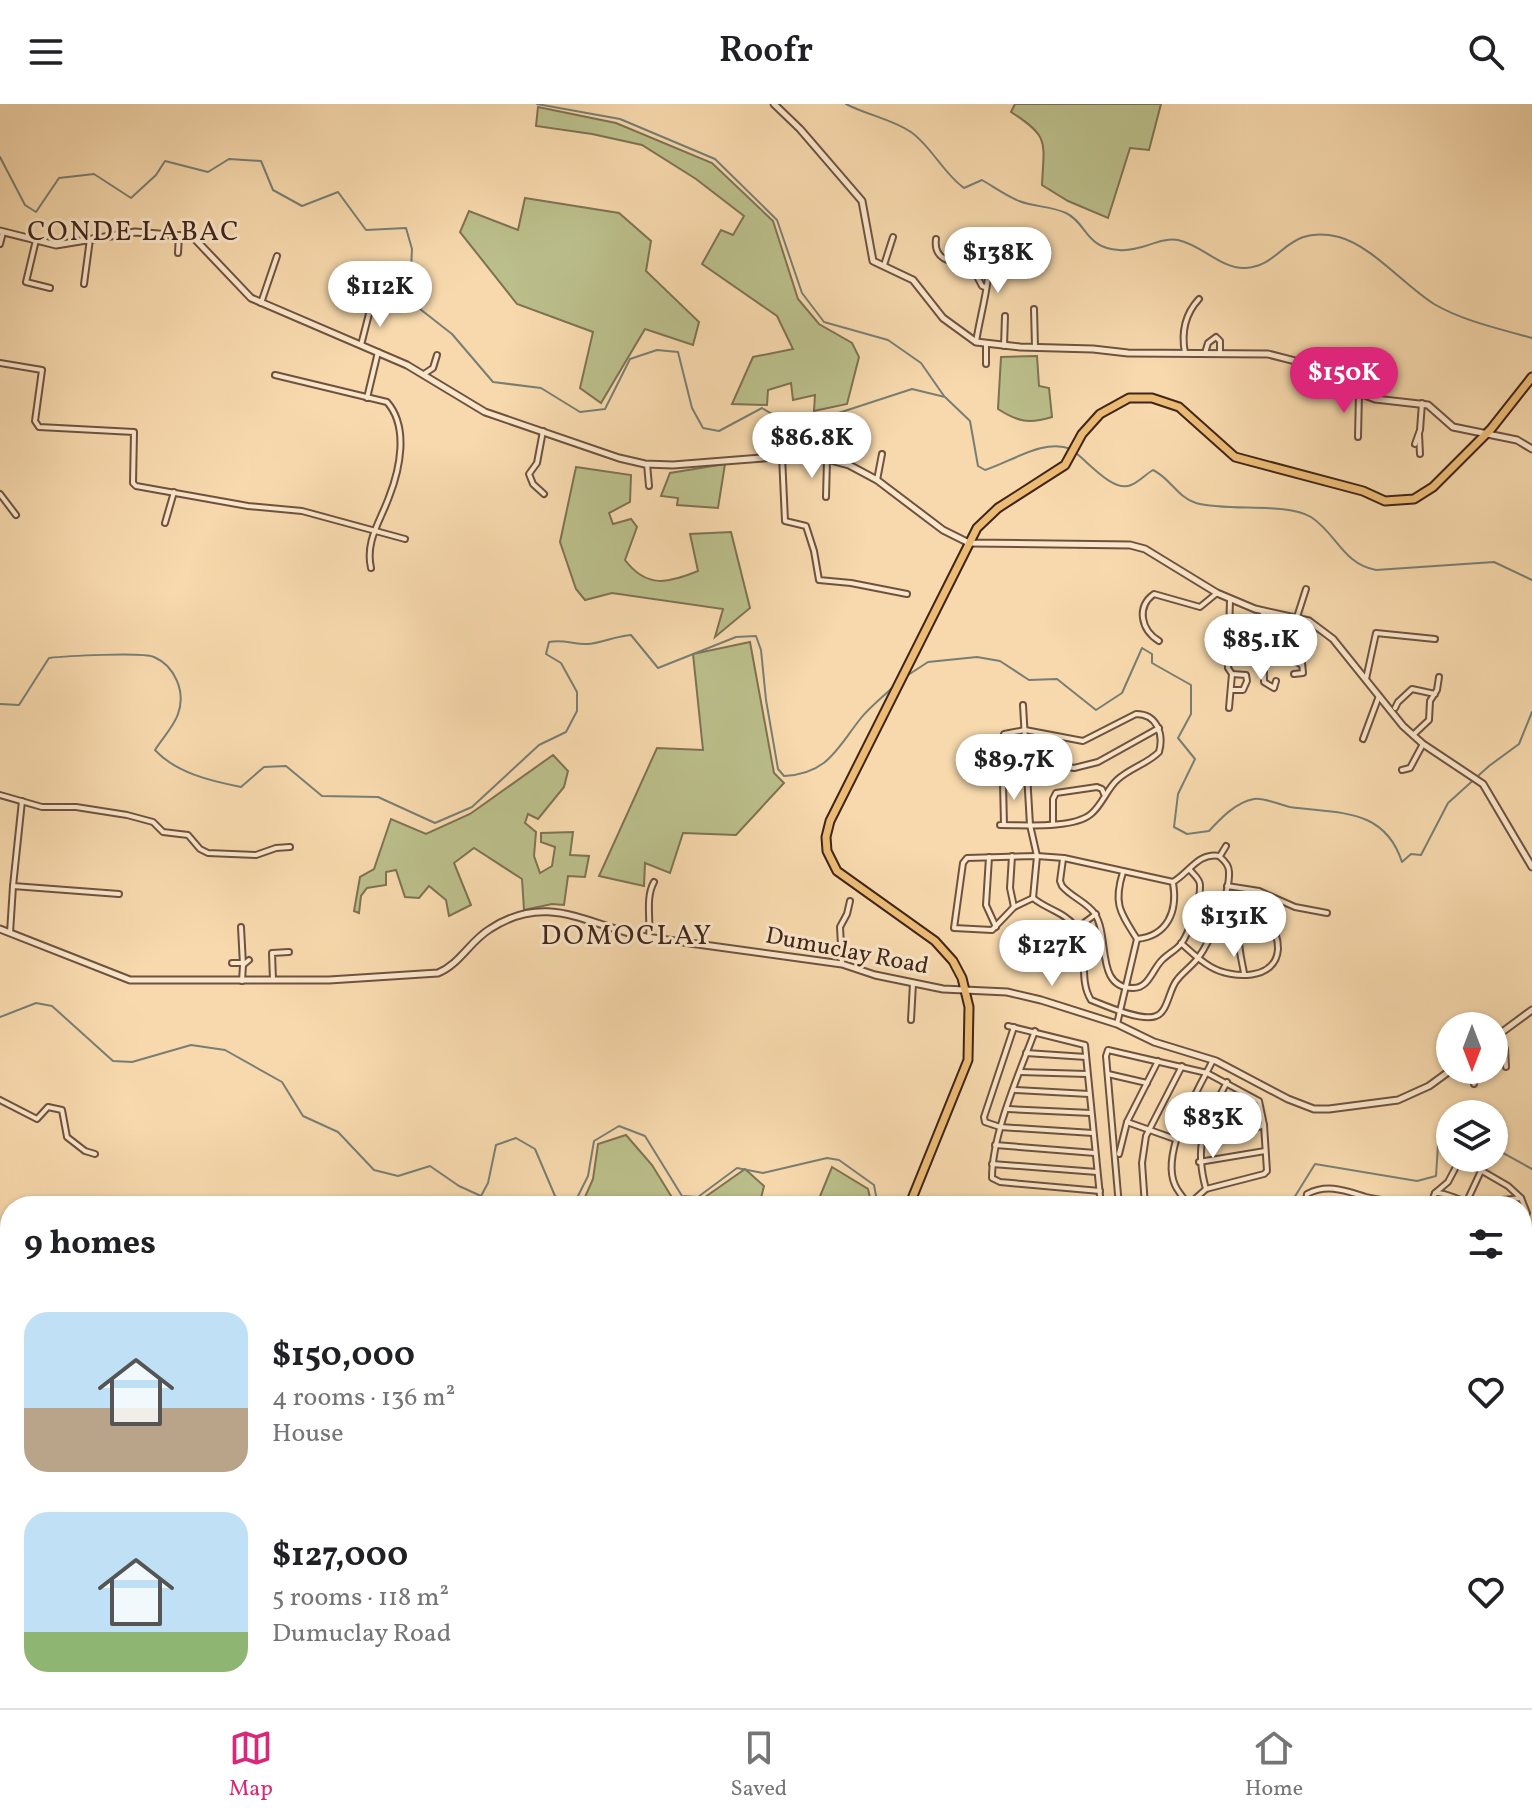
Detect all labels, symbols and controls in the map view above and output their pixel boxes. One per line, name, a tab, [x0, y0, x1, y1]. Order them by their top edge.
text: Roofr	[719, 27, 813, 77]
icon: menu	[24, 30, 68, 74]
icon: search	[1464, 30, 1508, 74]
district label: CONDE LABAC	[27, 213, 241, 252]
pin: $138K	[942, 227, 1054, 295]
text: $138K	[962, 235, 1034, 271]
pin: $112K	[324, 261, 436, 329]
text: $112K	[346, 269, 414, 305]
pin: $150K	[1288, 347, 1400, 415]
text: $150K	[1308, 355, 1380, 391]
pin: $86.8K	[747, 412, 877, 480]
text: $86.8K	[770, 420, 854, 456]
pin: $85.1K	[1196, 614, 1326, 682]
text: $85.1K	[1222, 622, 1300, 658]
pin: $89.7K	[949, 734, 1079, 802]
text: $89.7K	[974, 742, 1054, 778]
pin: $131K	[1178, 891, 1290, 959]
text: $131K	[1200, 899, 1268, 935]
district label: DOMOCLAY	[541, 917, 713, 956]
street label: Dumuclay Road	[762, 920, 932, 984]
pin: $127K	[996, 920, 1108, 988]
text: $127K	[1017, 928, 1087, 964]
north arrow	[1436, 1012, 1508, 1084]
map controls	[1436, 1012, 1508, 1172]
pin: $83K	[1166, 1092, 1260, 1160]
text: $83K	[1183, 1100, 1243, 1136]
button: layers	[1436, 1100, 1508, 1172]
text: 9 homes	[24, 1221, 156, 1268]
icon: filters	[1464, 1222, 1508, 1266]
text: $150,000	[272, 1333, 415, 1380]
icon: home	[88, 1344, 184, 1440]
icon: heart	[1464, 1370, 1508, 1414]
text: 4 rooms · 136 m²	[272, 1380, 455, 1416]
text: House	[272, 1416, 344, 1452]
text: $127,000	[272, 1533, 408, 1580]
icon: home	[88, 1544, 184, 1640]
icon: heart	[1464, 1570, 1508, 1614]
text: 5 rooms · 118 m²	[272, 1580, 449, 1616]
text: Dumuclay Road	[272, 1616, 451, 1652]
tab: Map	[229, 1726, 273, 1805]
tab: Saved	[731, 1726, 787, 1805]
tab: Home	[1245, 1726, 1303, 1805]

